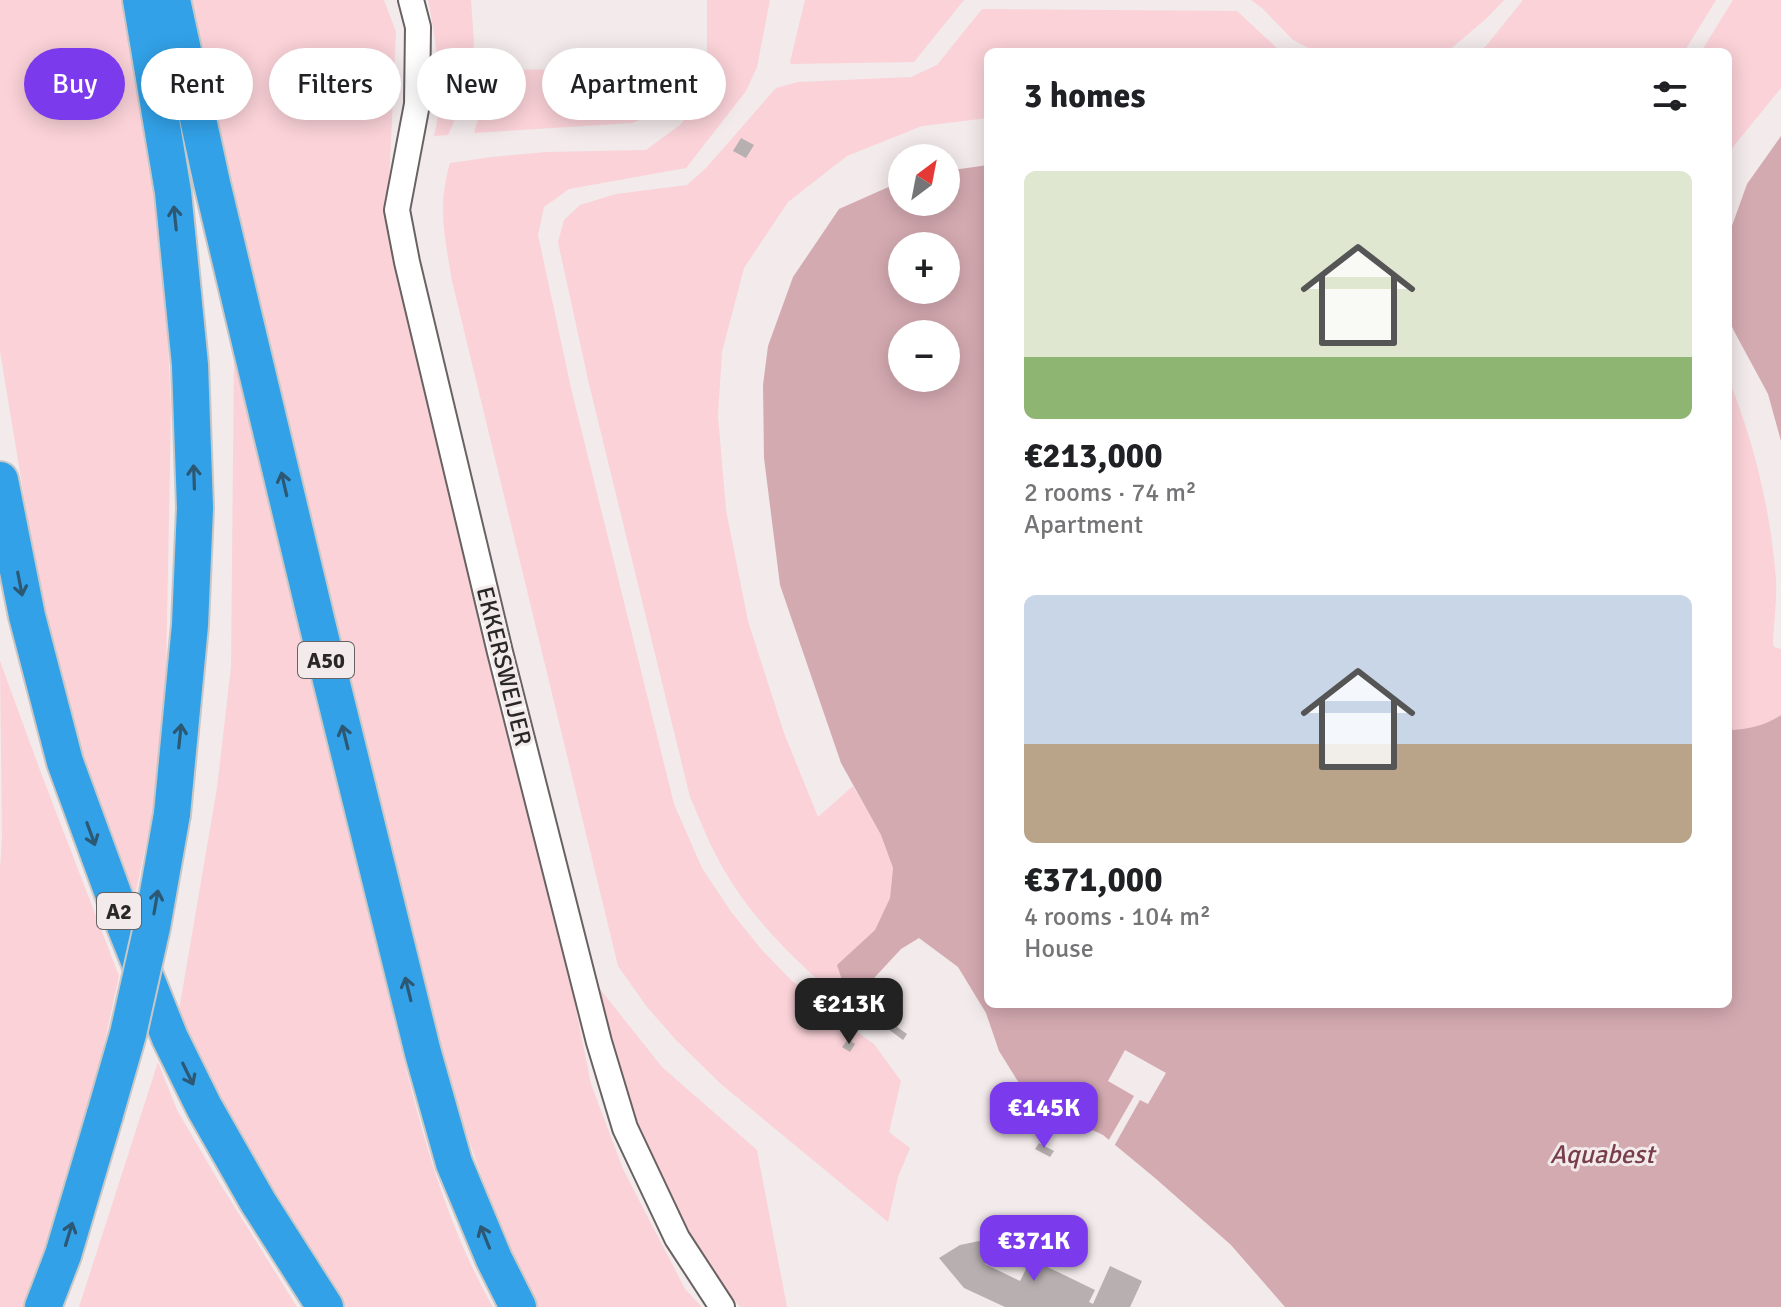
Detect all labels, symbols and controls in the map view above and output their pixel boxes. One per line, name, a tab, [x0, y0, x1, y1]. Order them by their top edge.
chip: Buy	[24, 48, 125, 120]
chip: Rent	[141, 48, 253, 120]
chip: Filters	[269, 48, 401, 120]
chip: New	[417, 48, 526, 120]
chip: Apartment	[542, 48, 726, 120]
icon: filters	[1648, 74, 1692, 118]
text: 3 homes	[1024, 75, 1145, 117]
north arrow	[888, 144, 960, 216]
map controls	[888, 144, 960, 392]
one-way arrow	[168, 205, 183, 232]
icon: home	[1286, 223, 1430, 367]
button: +	[888, 232, 960, 304]
button: −	[888, 320, 960, 392]
text: €213,000	[1024, 435, 1163, 477]
one-way arrow	[186, 464, 201, 491]
one-way arrow	[276, 472, 291, 497]
text: 2 rooms · 74 m²	[1024, 477, 1197, 509]
text: Apartment	[1024, 509, 1143, 541]
one-way arrow	[14, 570, 29, 596]
street label: EKKERSWEIJER	[470, 583, 538, 749]
road number: A50	[298, 642, 354, 678]
icon: home	[1286, 647, 1430, 791]
one-way arrow	[173, 723, 188, 750]
one-way arrow	[337, 724, 352, 750]
one-way arrow	[85, 821, 99, 845]
text: €371,000	[1024, 859, 1163, 901]
one-way arrow	[150, 890, 165, 915]
road number: A2	[97, 893, 141, 929]
text: 4 rooms · 104 m²	[1024, 901, 1211, 933]
text: House	[1024, 933, 1094, 965]
one-way arrow	[399, 977, 414, 1002]
pin: €213K	[793, 978, 905, 1046]
text: €213K	[813, 988, 885, 1020]
one-way arrow	[181, 1062, 196, 1086]
pin: €145K	[988, 1082, 1100, 1150]
text: €145K	[1008, 1092, 1080, 1124]
water label: Aquabest	[1550, 1139, 1657, 1171]
pin: €371K	[978, 1215, 1090, 1283]
one-way arrow	[62, 1221, 77, 1247]
one-way arrow	[476, 1225, 491, 1250]
text: €371K	[998, 1225, 1070, 1257]

